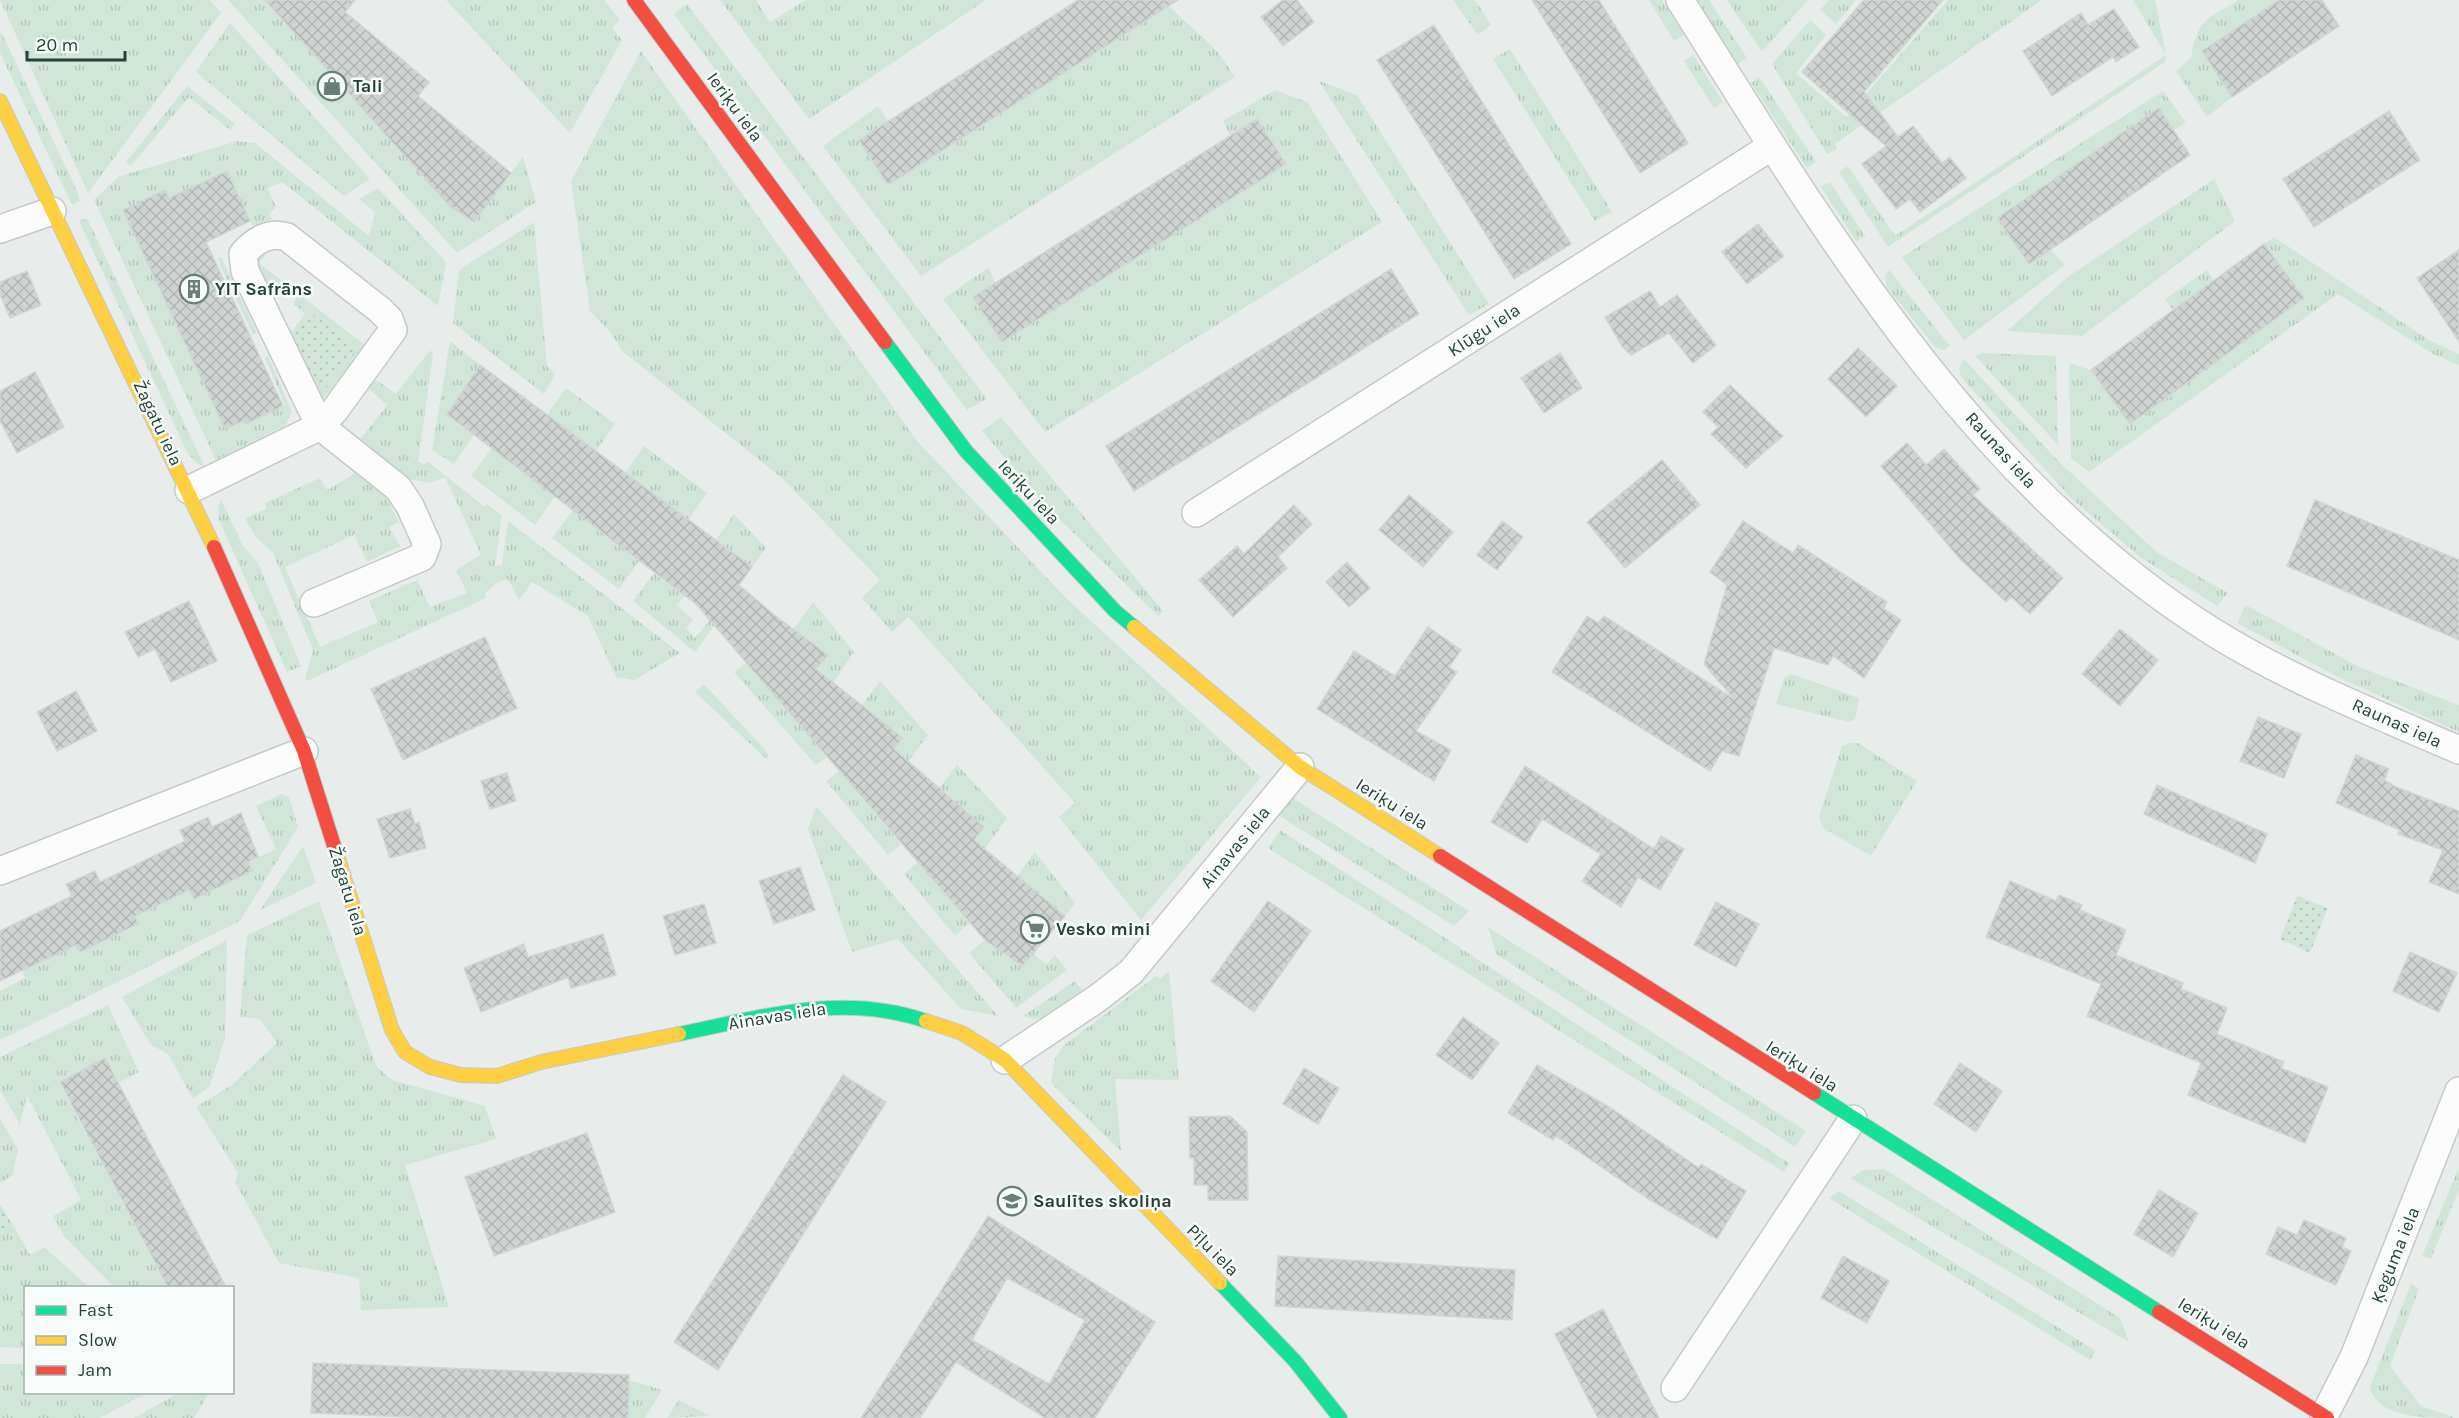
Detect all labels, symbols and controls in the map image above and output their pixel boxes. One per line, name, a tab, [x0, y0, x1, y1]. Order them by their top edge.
scale bar	[27, 24, 124, 62]
text: 20 m	[36, 34, 78, 56]
street label: Ieriķu iela	[702, 68, 768, 146]
shop icon: Tali	[316, 70, 348, 102]
place label: Tali	[353, 75, 383, 97]
building icon: YIT Safrāns	[178, 273, 210, 305]
place label: YIT Safrāns	[215, 278, 312, 300]
street label: Klūgu iela	[1444, 299, 1524, 361]
street label: Žagatu iela	[129, 377, 187, 469]
street label: Raunas iela	[1961, 407, 2041, 493]
street label: Ieriķu iela	[993, 455, 1065, 529]
street label: Raunas iela	[2349, 693, 2445, 753]
street label: Ieriķu iela	[1352, 773, 1432, 835]
street label: Ainavas iela	[1195, 802, 1275, 892]
street label: Žagatu iela	[324, 844, 372, 938]
supermarket icon: Vesko mini	[1019, 913, 1051, 945]
place label: Vesko mini	[1056, 918, 1151, 940]
street label: Ainavas iela	[727, 997, 827, 1035]
street label: Ieriķu iela	[1762, 1035, 1842, 1097]
school or university icon: Saulītes skoliņa	[996, 1185, 1028, 1217]
place label: Saulītes skoliņa	[1033, 1190, 1172, 1212]
street label: Ķeguma iela	[2366, 1204, 2424, 1306]
street label: Pīļu iela	[1182, 1219, 1244, 1281]
legend	[24, 1286, 234, 1394]
street label: Ieriķu iela	[2174, 1292, 2254, 1354]
text: Fast	[78, 1299, 113, 1321]
text: Slow	[78, 1329, 117, 1351]
text: Jam	[78, 1359, 112, 1381]

